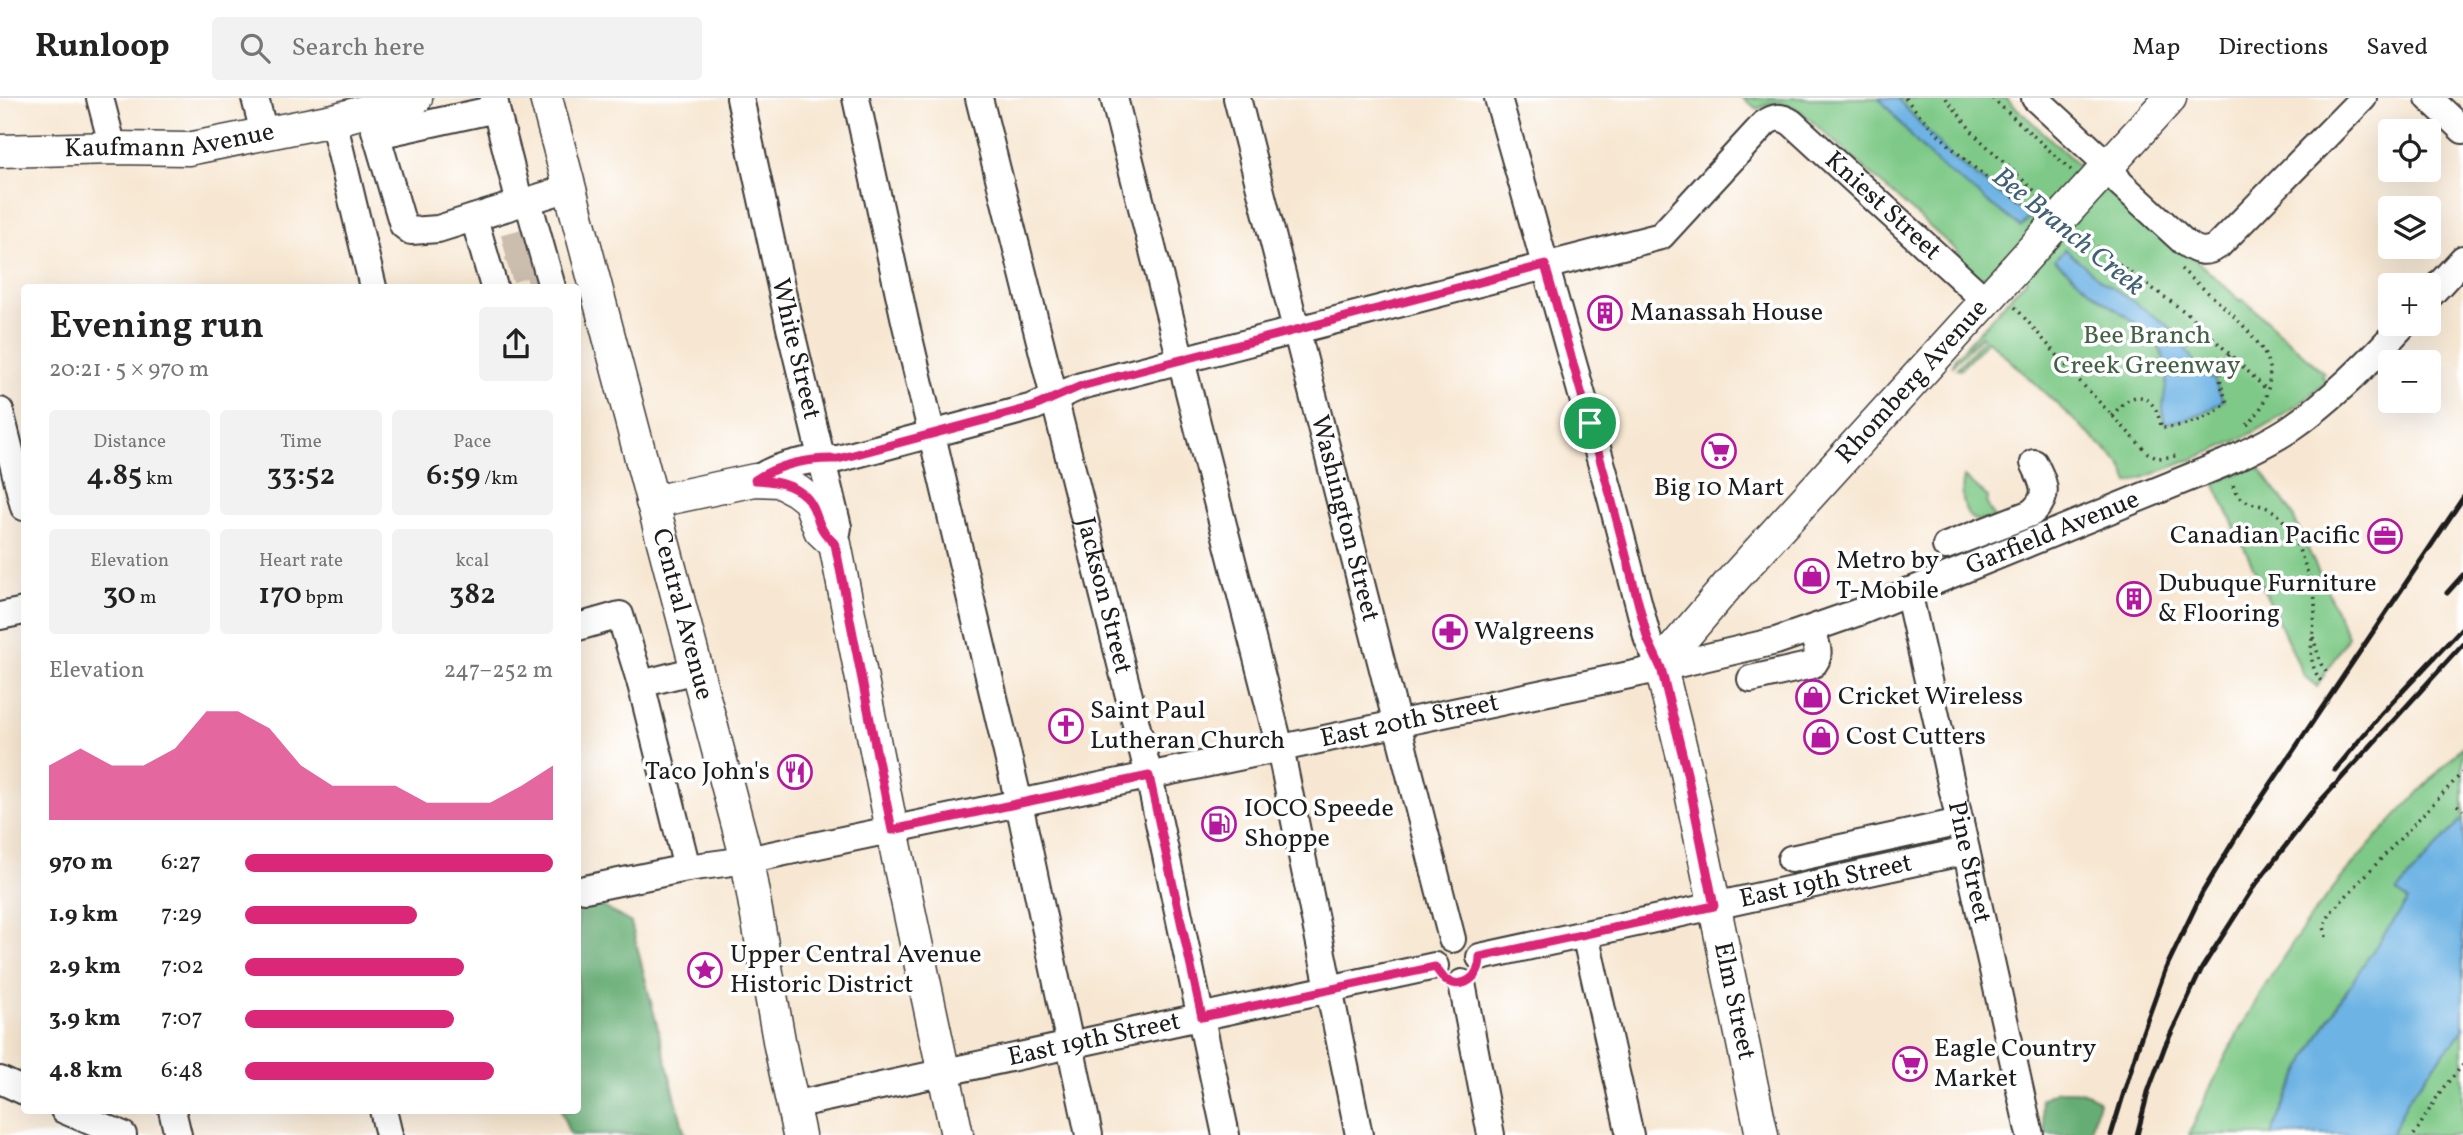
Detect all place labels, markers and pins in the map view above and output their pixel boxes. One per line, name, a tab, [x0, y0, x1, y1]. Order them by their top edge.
building icon: Manassah House	[1586, 294, 1624, 332]
place label: Manassah House	[1630, 295, 1823, 331]
pin	[1560, 393, 1620, 453]
supermarket icon: Big 10 Mart	[1700, 432, 1738, 470]
place label: Big 10 Mart	[1654, 470, 1784, 506]
office icon: Canadian Pacific	[2366, 517, 2404, 555]
place label: Canadian Pacific	[2170, 518, 2360, 554]
place label: Metro by T-Mobile	[1836, 543, 1939, 609]
shop icon: Metro by T-Mobile	[1793, 557, 1831, 595]
place label: Dubuque Furniture & Flooring	[2158, 566, 2377, 632]
building icon: Dubuque Furniture & Flooring	[2115, 580, 2153, 618]
pharmacy icon: Walgreens	[1431, 613, 1469, 651]
place label: Walgreens	[1474, 614, 1594, 650]
shop icon: Cricket Wireless	[1794, 678, 1832, 716]
place label: Cricket Wireless	[1838, 679, 2023, 715]
place label: Saint Paul Lutheran Church	[1090, 693, 1285, 759]
church icon: Saint Paul Lutheran Church	[1047, 707, 1085, 745]
shop icon: Cost Cutters	[1802, 718, 1840, 756]
place label: Cost Cutters	[1846, 719, 1986, 755]
restaurant icon: Taco John's	[776, 753, 814, 791]
place label: Taco John's	[645, 754, 770, 790]
place label: IOCO Speede Shoppe	[1244, 791, 1394, 857]
fuel station icon: IOCO Speede Shoppe	[1200, 805, 1238, 843]
place label: Upper Central Avenue Historic District	[730, 937, 982, 1003]
place icon: Upper Central Avenue Historic District	[686, 951, 724, 989]
place label: Eagle Country Market	[1934, 1031, 2096, 1097]
supermarket icon: Eagle Country Market	[1891, 1045, 1929, 1083]

